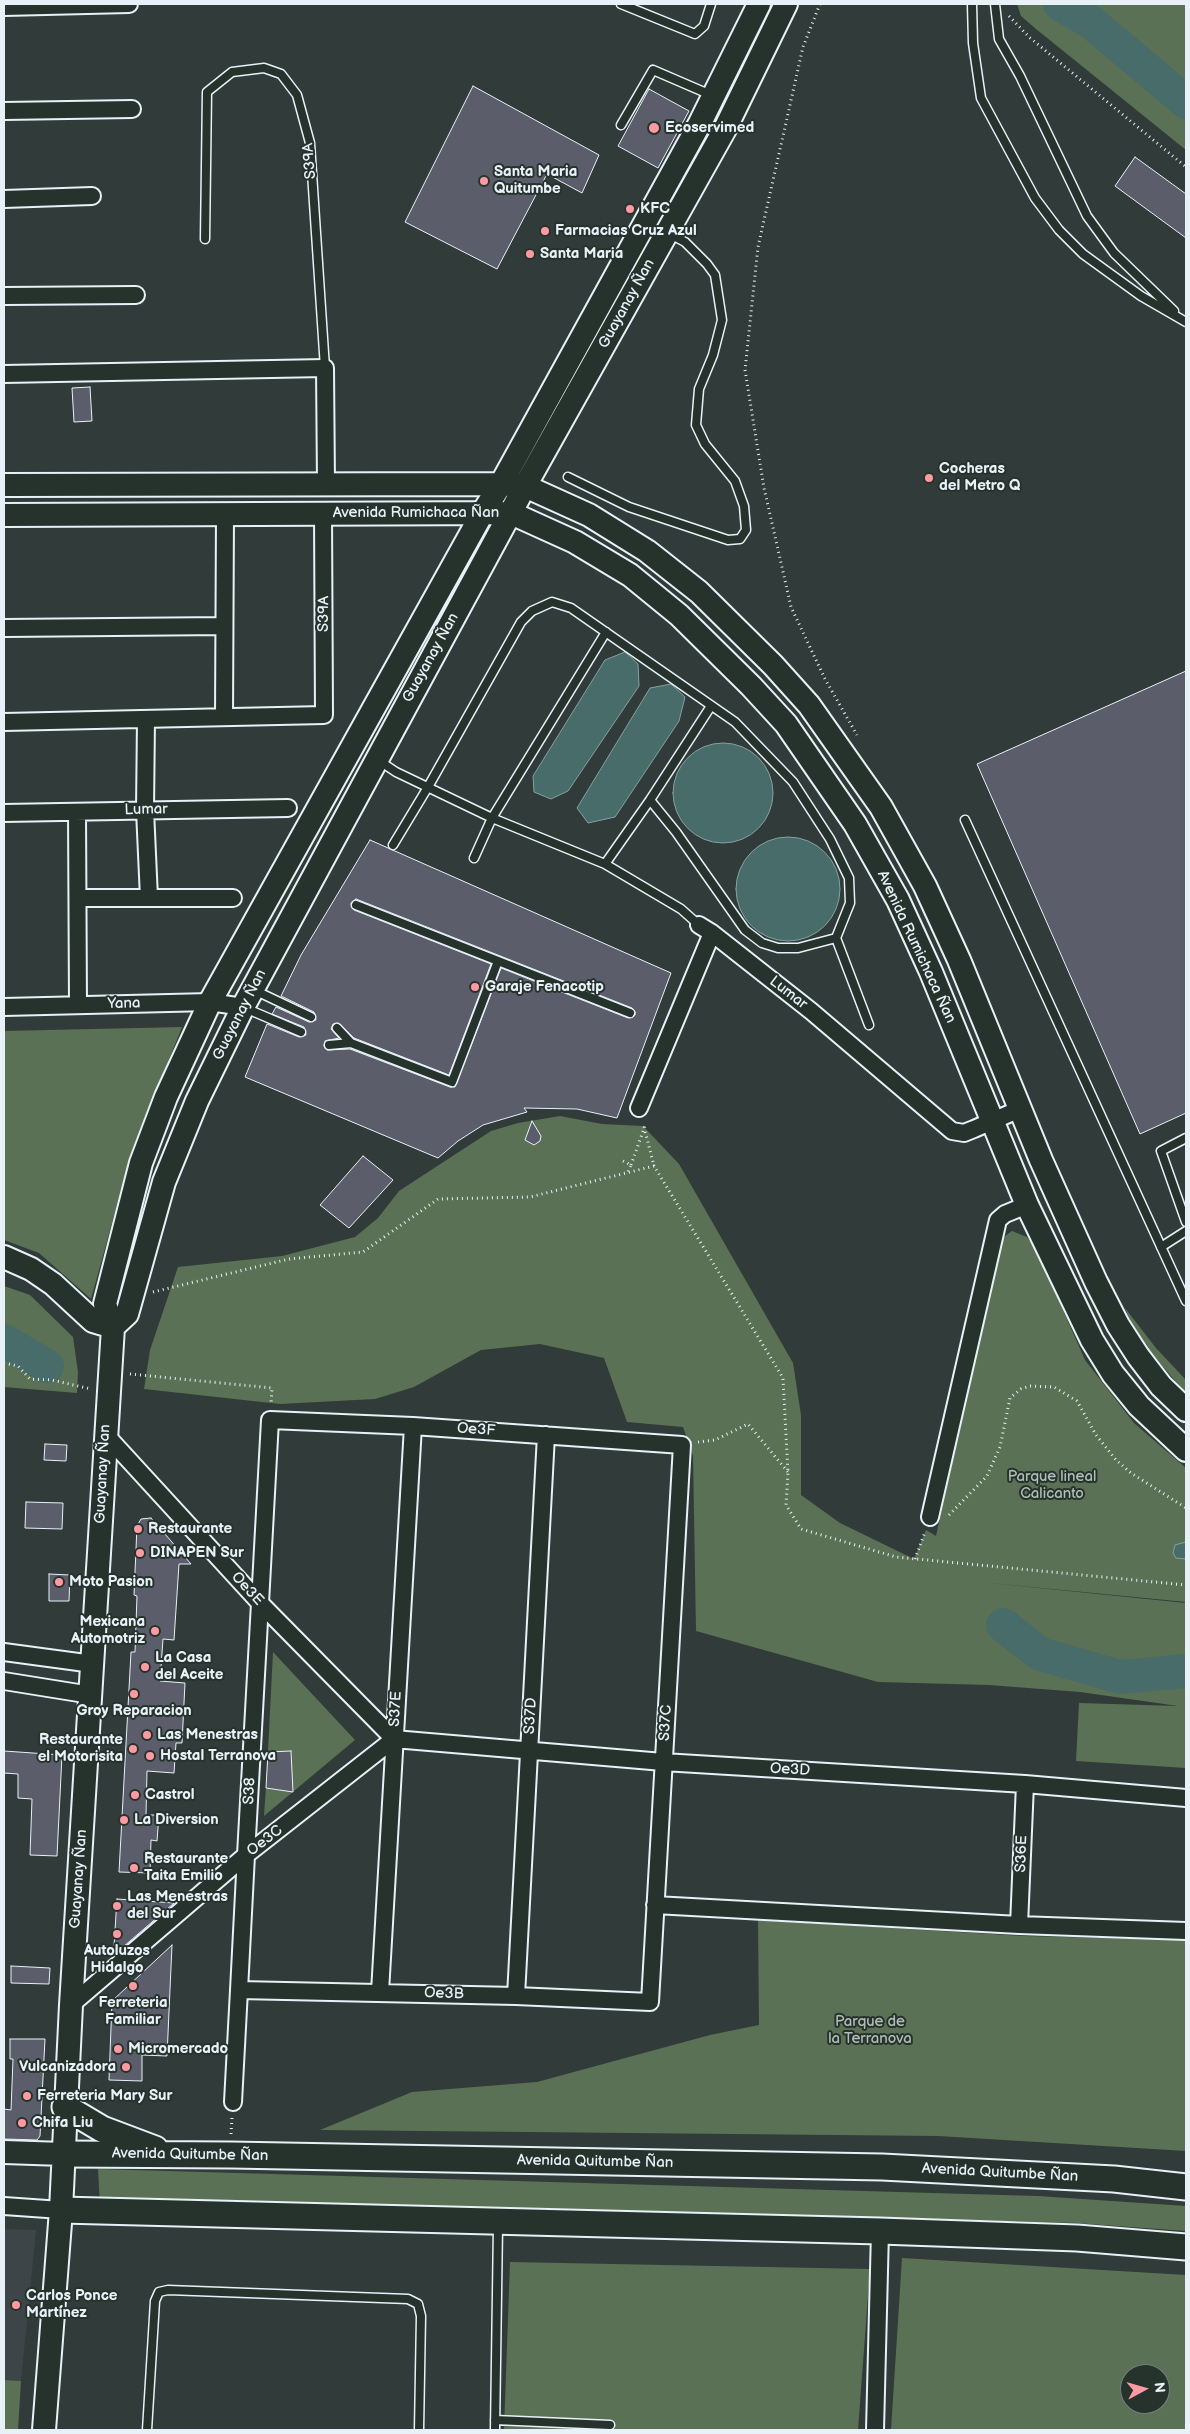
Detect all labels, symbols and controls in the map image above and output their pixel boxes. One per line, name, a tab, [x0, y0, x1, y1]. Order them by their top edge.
place label: Ecoservimed	[665, 119, 754, 137]
marker: Ecoservimed	[647, 121, 661, 135]
street label: S39A	[299, 142, 321, 180]
place label: Santa Maria Quitumbe	[494, 163, 577, 198]
marker: Santa Maria Quitumbe	[478, 175, 490, 187]
place label: KFC	[640, 200, 670, 218]
marker: KFC	[624, 203, 636, 215]
place label: Farmacias Cruz Azul	[555, 222, 697, 240]
marker: Farmacias Cruz Azul	[539, 225, 551, 237]
place label: Santa Maria	[540, 245, 623, 263]
marker: Santa Maria	[524, 248, 536, 260]
street label: Guayanay Ñan	[595, 256, 659, 352]
place label: Cocheras del Metro Q	[939, 460, 1020, 495]
marker: Cocheras del Metro Q	[923, 472, 935, 484]
street label: Avenida Rumichaca Ñan	[333, 504, 499, 522]
street label: S39A	[315, 596, 333, 632]
street label: Guayanay Ñan	[399, 610, 463, 706]
street label: Lumar	[124, 801, 168, 819]
street label: Avenida Rumichaca Ñan	[873, 868, 959, 1026]
street label: Guayanay Ñan	[209, 967, 271, 1063]
street label: Lumar	[765, 973, 811, 1013]
place label: Garaje Fenacotip	[485, 978, 604, 996]
marker: Garaje Fenacotip	[469, 981, 481, 993]
street label: Yana	[107, 995, 141, 1013]
street label: Oe3F	[456, 1420, 496, 1440]
street label: Guayanay Ñan	[91, 1424, 115, 1524]
park label: Parque lineal Calicanto	[1008, 1468, 1096, 1503]
place label: Restaurante	[148, 1520, 232, 1538]
marker: Restaurante	[132, 1523, 144, 1535]
place label: DINAPEN Sur	[150, 1544, 244, 1562]
marker: DINAPEN Sur	[134, 1547, 146, 1559]
street label: Oe3E	[227, 1569, 267, 1609]
place label: Moto Pasion	[69, 1573, 153, 1591]
marker: Moto Pasion	[53, 1576, 65, 1588]
place label: Mexicana Automotriz	[71, 1613, 145, 1648]
marker: Mexicana Automotriz	[149, 1625, 161, 1637]
place label: La Casa del Aceite	[155, 1649, 223, 1684]
marker: La Casa del Aceite	[139, 1661, 151, 1673]
marker: Groy Reparacion	[128, 1688, 140, 1700]
street label: S37E	[386, 1691, 406, 1727]
street label: S37D	[521, 1697, 541, 1735]
place label: Groy Reparacion	[76, 1702, 192, 1720]
street label: S37C	[656, 1704, 676, 1742]
place label: Las Menestras	[157, 1726, 258, 1744]
marker: Las Menestras	[141, 1729, 153, 1741]
place label: Restaurante el Motorisita	[38, 1731, 123, 1766]
marker: Restaurante el Motorisita	[127, 1743, 139, 1755]
place label: Hostal Terranova	[160, 1747, 276, 1765]
marker: Hostal Terranova	[144, 1750, 156, 1762]
street label: Oe3D	[769, 1760, 811, 1780]
street label: S38	[240, 1777, 260, 1805]
place label: Castrol	[145, 1786, 195, 1804]
marker: Castrol	[129, 1789, 141, 1801]
place label: La Diversion	[134, 1811, 219, 1829]
marker: La Diversion	[118, 1814, 130, 1826]
street label: Oe3C	[244, 1822, 286, 1860]
street label: Guayanay Ñan	[67, 1829, 91, 1929]
street label: S36E	[1012, 1835, 1032, 1873]
place label: Restaurante Taita Emilio	[144, 1850, 228, 1885]
marker: Restaurante Taita Emilio	[128, 1862, 140, 1874]
place label: Las Menestras del Sur	[127, 1888, 228, 1923]
marker: Las Menestras del Sur	[111, 1900, 123, 1912]
marker: Autoluzos Hidalgo	[111, 1928, 123, 1940]
place label: Autoluzos Hidalgo	[84, 1942, 150, 1977]
marker: Ferreteria Familiar	[127, 1980, 139, 1992]
street label: Oe3B	[424, 1984, 464, 2004]
place label: Ferreteria Familiar	[98, 1994, 168, 2029]
park label: Parque de la Terranova	[828, 2013, 912, 2048]
place label: Micromercado	[128, 2040, 228, 2058]
marker: Micromercado	[112, 2043, 124, 2055]
place label: Vulcanizadora	[19, 2058, 116, 2076]
marker: Vulcanizadora	[120, 2061, 132, 2073]
place label: Ferreteria Mary Sur	[37, 2087, 172, 2105]
marker: Ferreteria Mary Sur	[21, 2090, 33, 2102]
place label: Chifa Liu	[32, 2114, 93, 2132]
marker: Chifa Liu	[16, 2117, 28, 2129]
street label: Avenida Quitumbe Ñan	[112, 2145, 268, 2165]
street label: Avenida Quitumbe Ñan	[517, 2152, 673, 2172]
street label: Avenida Quitumbe Ñan	[921, 2160, 1079, 2186]
place label: Carlos Ponce Martínez	[26, 2287, 117, 2322]
marker: Carlos Ponce Martínez	[10, 2299, 22, 2311]
north arrow	[1120, 2364, 1170, 2414]
text: N	[1150, 2381, 1168, 2394]

